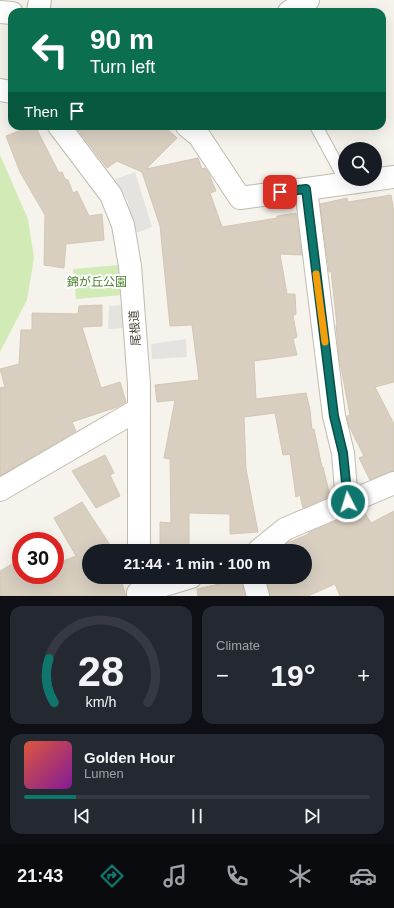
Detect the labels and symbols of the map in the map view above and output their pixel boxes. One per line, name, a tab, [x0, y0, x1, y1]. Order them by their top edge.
pin	[263, 175, 297, 209]
park label: 錦が丘公園	[67, 275, 127, 289]
street label: 尾根道	[127, 310, 143, 346]
position arrow	[327, 481, 369, 523]
speed limit sign: 30	[12, 532, 64, 584]

